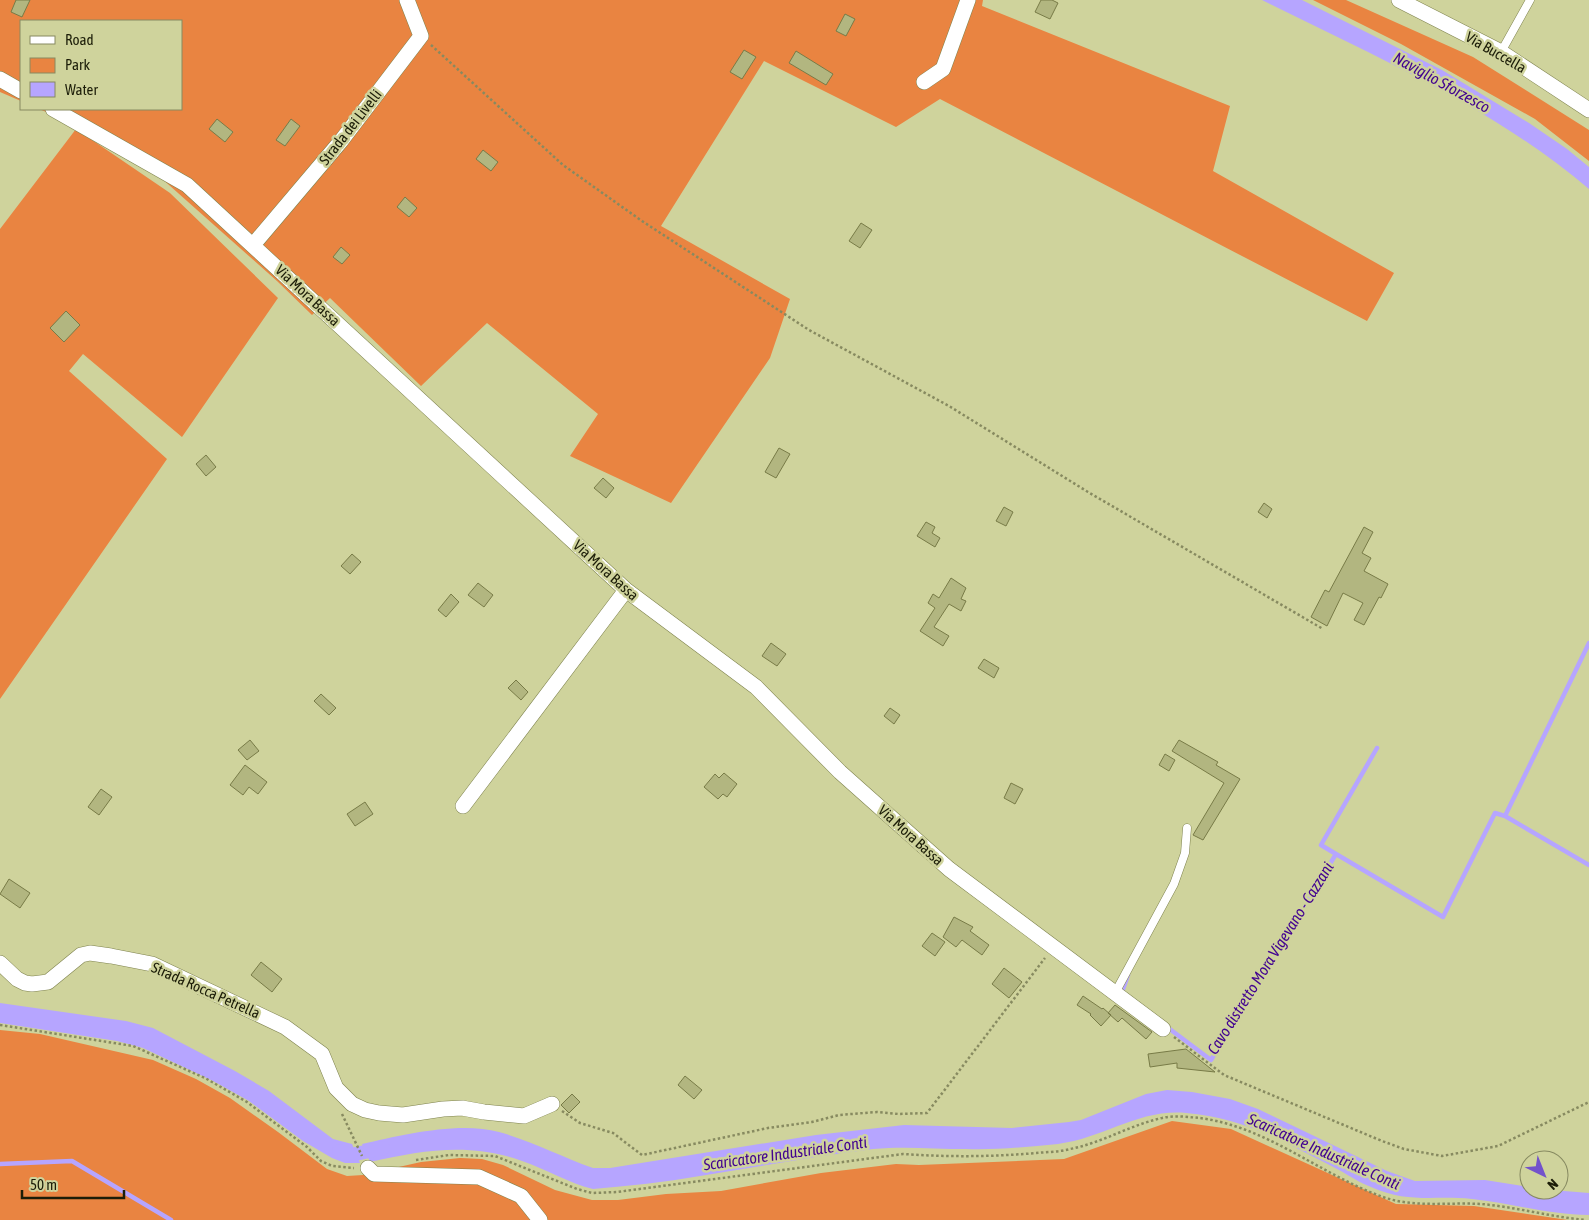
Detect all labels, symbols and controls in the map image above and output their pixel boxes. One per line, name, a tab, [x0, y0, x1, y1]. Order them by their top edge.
legend	[20, 20, 182, 110]
street label: Via Buccella	[1463, 28, 1529, 76]
text: Road	[65, 31, 94, 48]
water label: Naviglio Sforzesco	[1390, 48, 1493, 117]
text: Park	[65, 56, 90, 73]
text: Water	[65, 81, 98, 98]
street label: Strada dei Livelli	[315, 86, 385, 168]
street label: Via Mora Bassa	[272, 261, 344, 329]
street label: Via Mora Bassa	[570, 536, 642, 604]
street label: Via Mora Bassa	[875, 801, 947, 869]
water label: Cavo distretto Mora Vigevano - Cazzani	[1203, 858, 1338, 1058]
street label: Strada Rocca Petrella	[149, 958, 263, 1022]
water label: Scaricatore Industriale Conti	[1244, 1109, 1403, 1193]
water label: Scaricatore Industriale Conti	[701, 1133, 868, 1174]
north arrow	[1519, 1150, 1569, 1200]
scale bar	[22, 1168, 125, 1200]
text: 50 m	[30, 1176, 57, 1193]
text: N	[1544, 1176, 1561, 1193]

